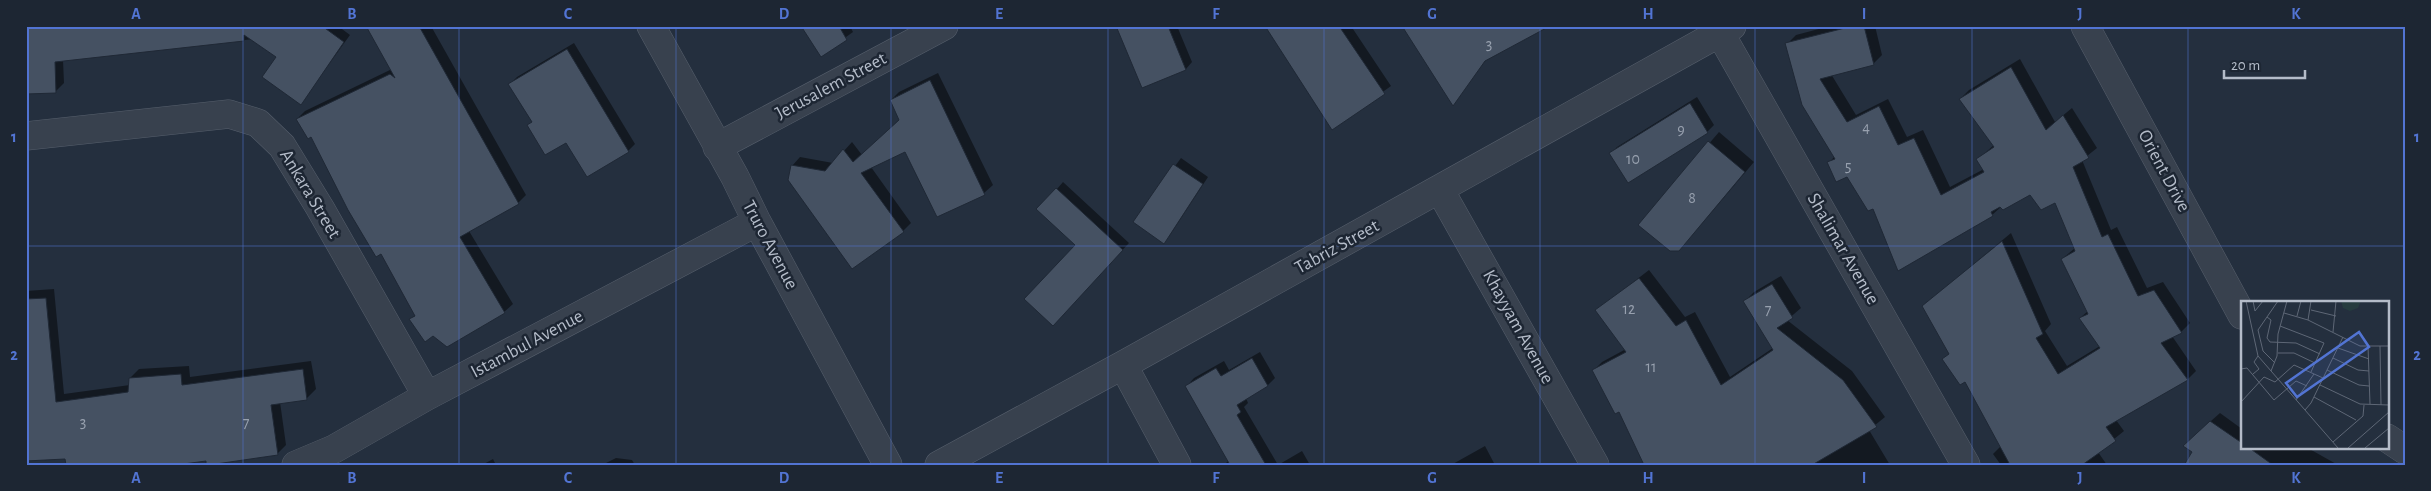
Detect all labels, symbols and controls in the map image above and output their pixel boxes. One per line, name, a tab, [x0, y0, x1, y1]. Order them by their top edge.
text: A	[131, 6, 141, 22]
text: B	[347, 6, 357, 22]
text: C	[564, 6, 573, 22]
text: D	[779, 6, 790, 22]
text: E	[995, 6, 1003, 22]
text: F	[1212, 6, 1220, 22]
text: G	[1427, 6, 1437, 22]
text: H	[1642, 6, 1654, 22]
text: I	[1862, 6, 1866, 22]
text: J	[2077, 6, 2083, 22]
text: K	[2291, 6, 2301, 22]
house number: 3	[1486, 36, 1492, 52]
scale bar	[2224, 48, 2305, 80]
street label: Jerusalem Street	[772, 49, 890, 123]
text: 20 m	[2231, 58, 2260, 73]
house number: 4	[1862, 119, 1870, 135]
house number: 9	[1677, 122, 1685, 138]
street label: Orient Drive	[2134, 127, 2194, 215]
text: 1	[11, 129, 17, 145]
text: 1	[2414, 129, 2420, 145]
street label: Ankara Street	[276, 146, 344, 242]
house number: 10	[1626, 151, 1640, 167]
house number: 5	[1845, 158, 1851, 174]
house number: 8	[1688, 190, 1696, 206]
street label: Shalimar Avenue	[1803, 190, 1883, 308]
street label: Truro Avenue	[739, 197, 801, 293]
street label: Tabriz Street	[1292, 216, 1382, 278]
street label: Khayyam Avenue	[1479, 267, 1557, 387]
house number: 12	[1623, 301, 1635, 317]
inset map	[2241, 301, 2388, 448]
house number: 7	[1765, 302, 1772, 318]
street label: Istambul Avenue	[468, 306, 586, 382]
text: 2	[10, 347, 18, 363]
text: 2	[2413, 347, 2421, 363]
house number: 11	[1645, 359, 1657, 375]
house number: 3	[80, 414, 86, 430]
house number: 7	[243, 415, 250, 431]
text: A	[131, 470, 141, 486]
text: B	[347, 470, 357, 486]
text: C	[564, 470, 573, 486]
text: D	[779, 470, 790, 486]
text: E	[995, 470, 1003, 486]
text: F	[1212, 470, 1220, 486]
text: G	[1427, 470, 1437, 486]
text: H	[1642, 470, 1654, 486]
text: I	[1862, 470, 1866, 486]
text: J	[2077, 470, 2083, 486]
text: K	[2291, 470, 2301, 486]

